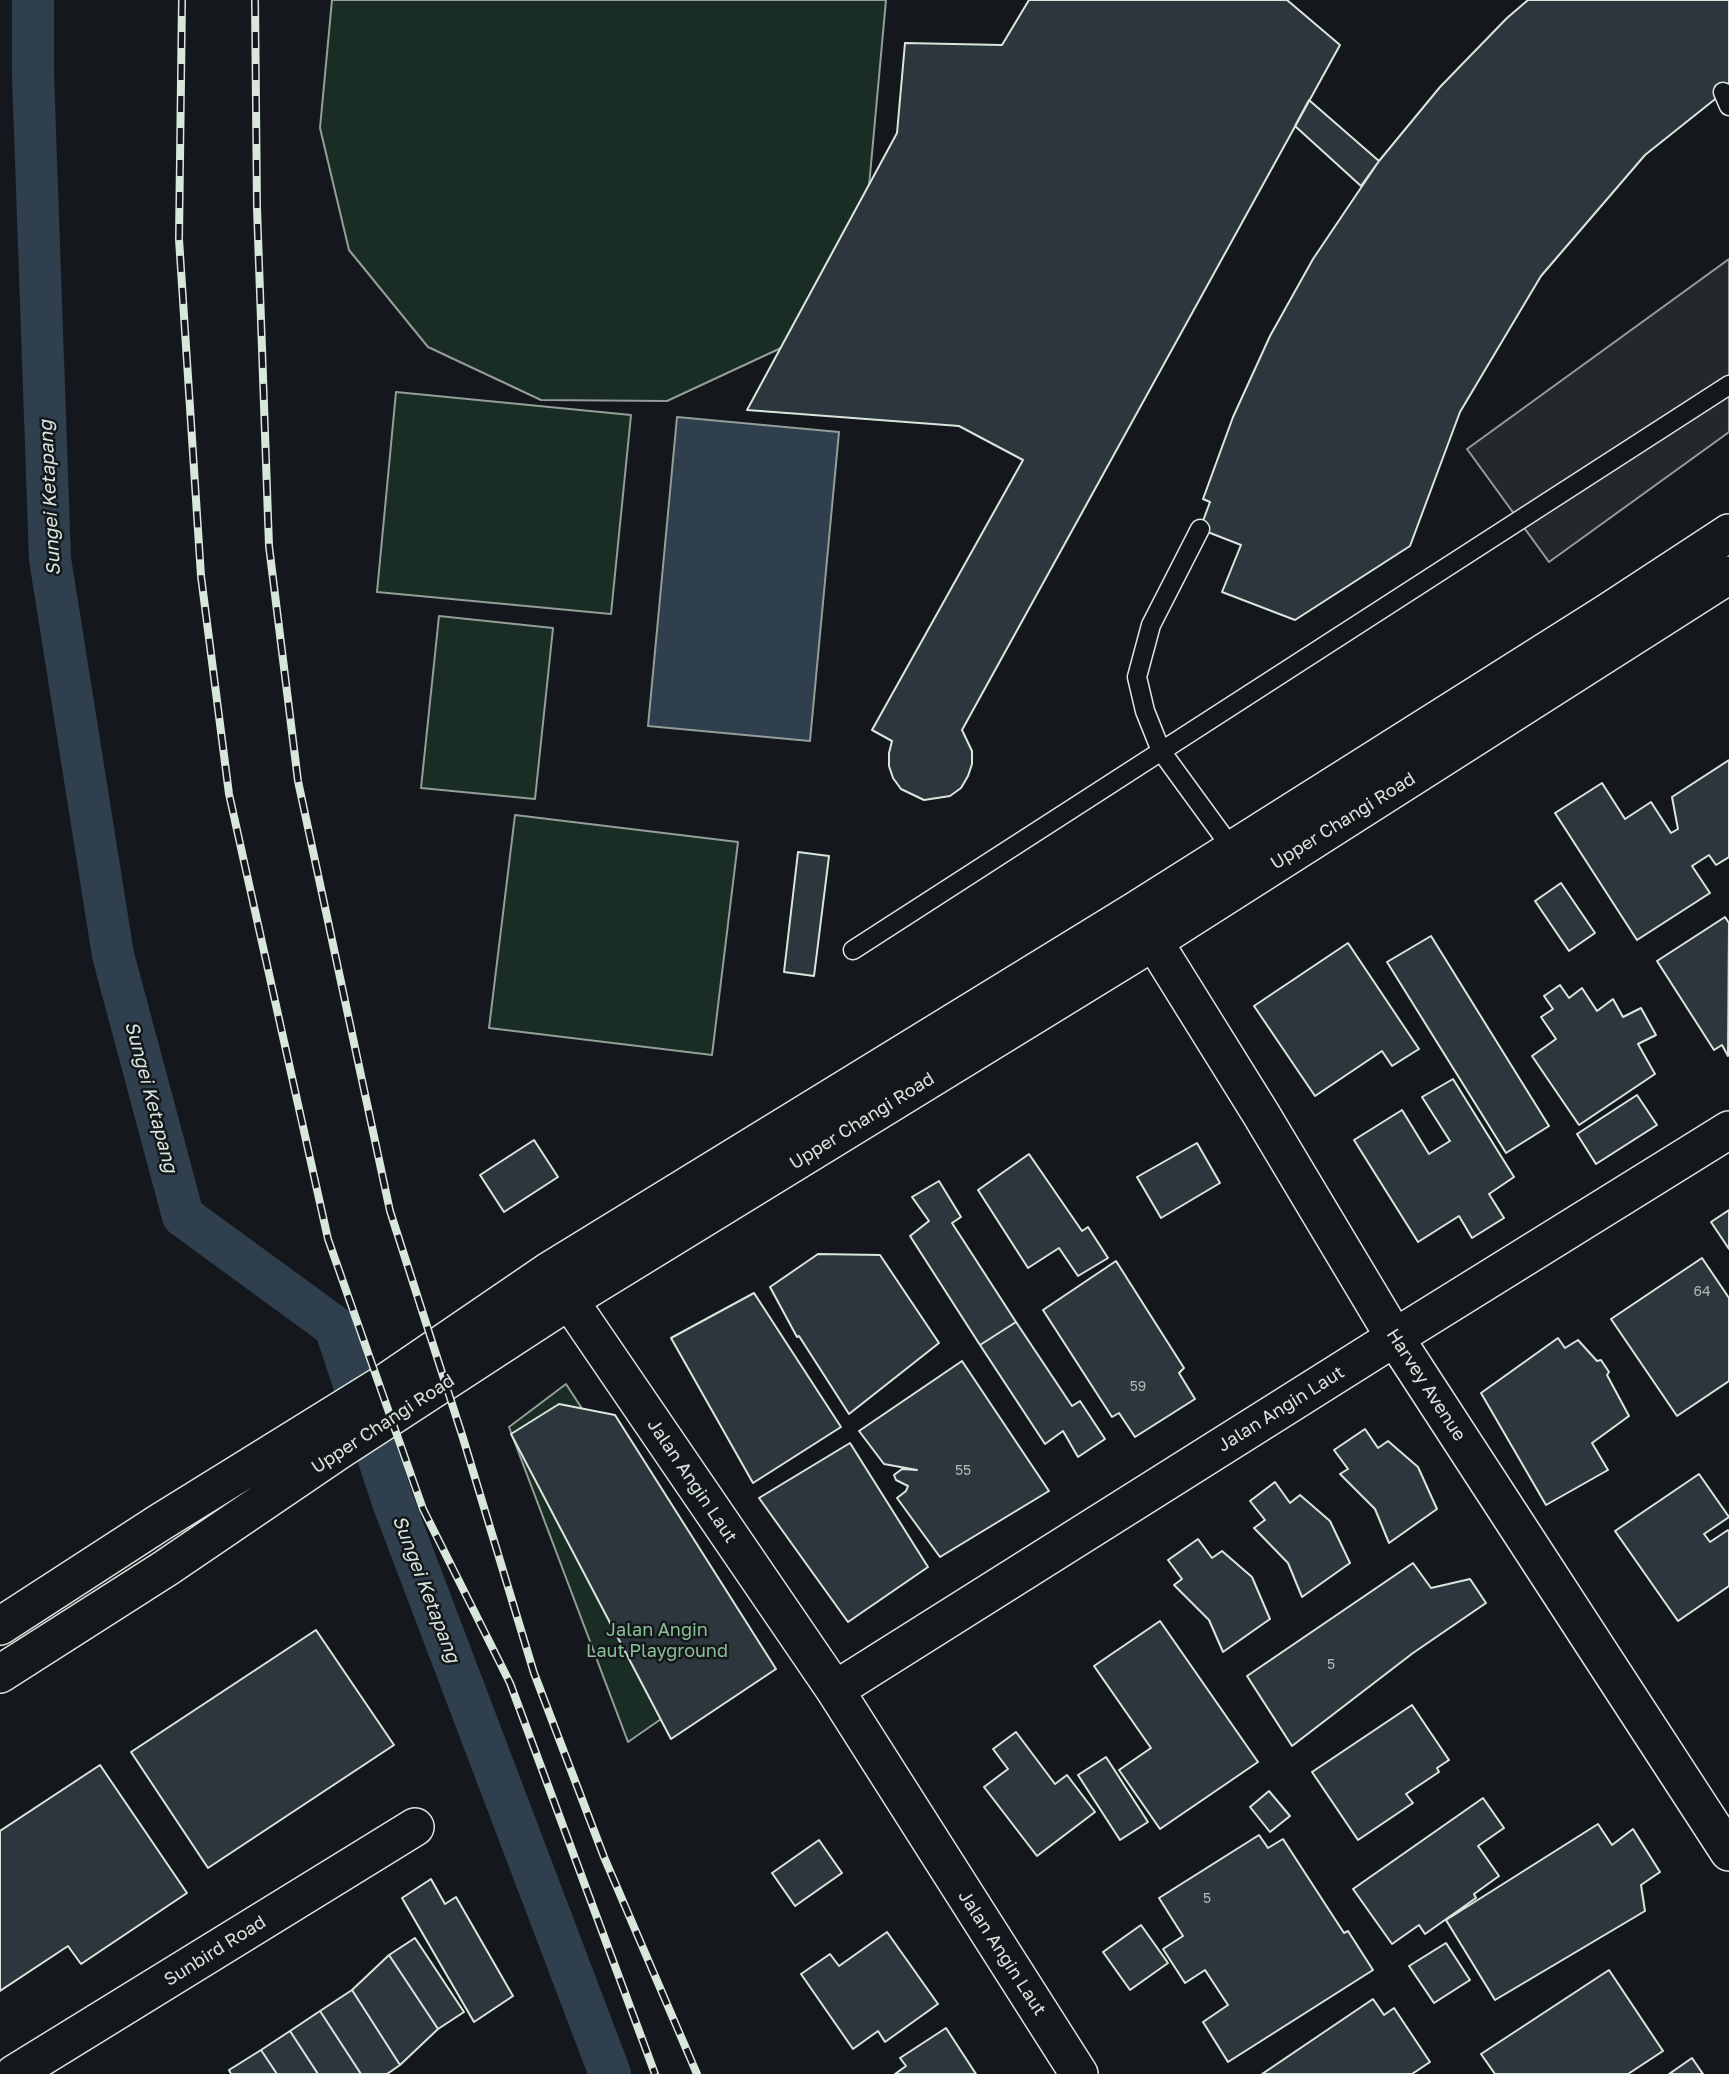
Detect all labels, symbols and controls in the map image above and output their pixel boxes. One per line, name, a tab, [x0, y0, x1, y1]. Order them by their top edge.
water label: Sungei Ketapang	[35, 420, 65, 576]
street label: Upper Changi Road	[1267, 768, 1419, 874]
water label: Sungei Ketapang	[120, 1019, 182, 1175]
street label: Upper Changi Road	[786, 1068, 938, 1174]
house number: 64	[1693, 1284, 1711, 1300]
street label: Harvey Avenue	[1382, 1325, 1470, 1445]
street label: Jalan Angin Laut	[1214, 1361, 1348, 1457]
street label: Upper Changi Road	[307, 1370, 459, 1478]
house number: 59	[1130, 1379, 1146, 1395]
street label: Jalan Angin Laut	[643, 1415, 741, 1547]
house number: 55	[955, 1463, 971, 1479]
water label: Sungei Ketapang	[387, 1512, 465, 1666]
park label: Jalan Angin Laut Playground	[586, 1619, 728, 1662]
house number: 5	[1327, 1657, 1335, 1673]
street label: Jalan Angin Laut	[953, 1886, 1051, 2020]
house number: 5	[1203, 1891, 1211, 1907]
street label: Sunbird Road	[160, 1911, 270, 1991]

